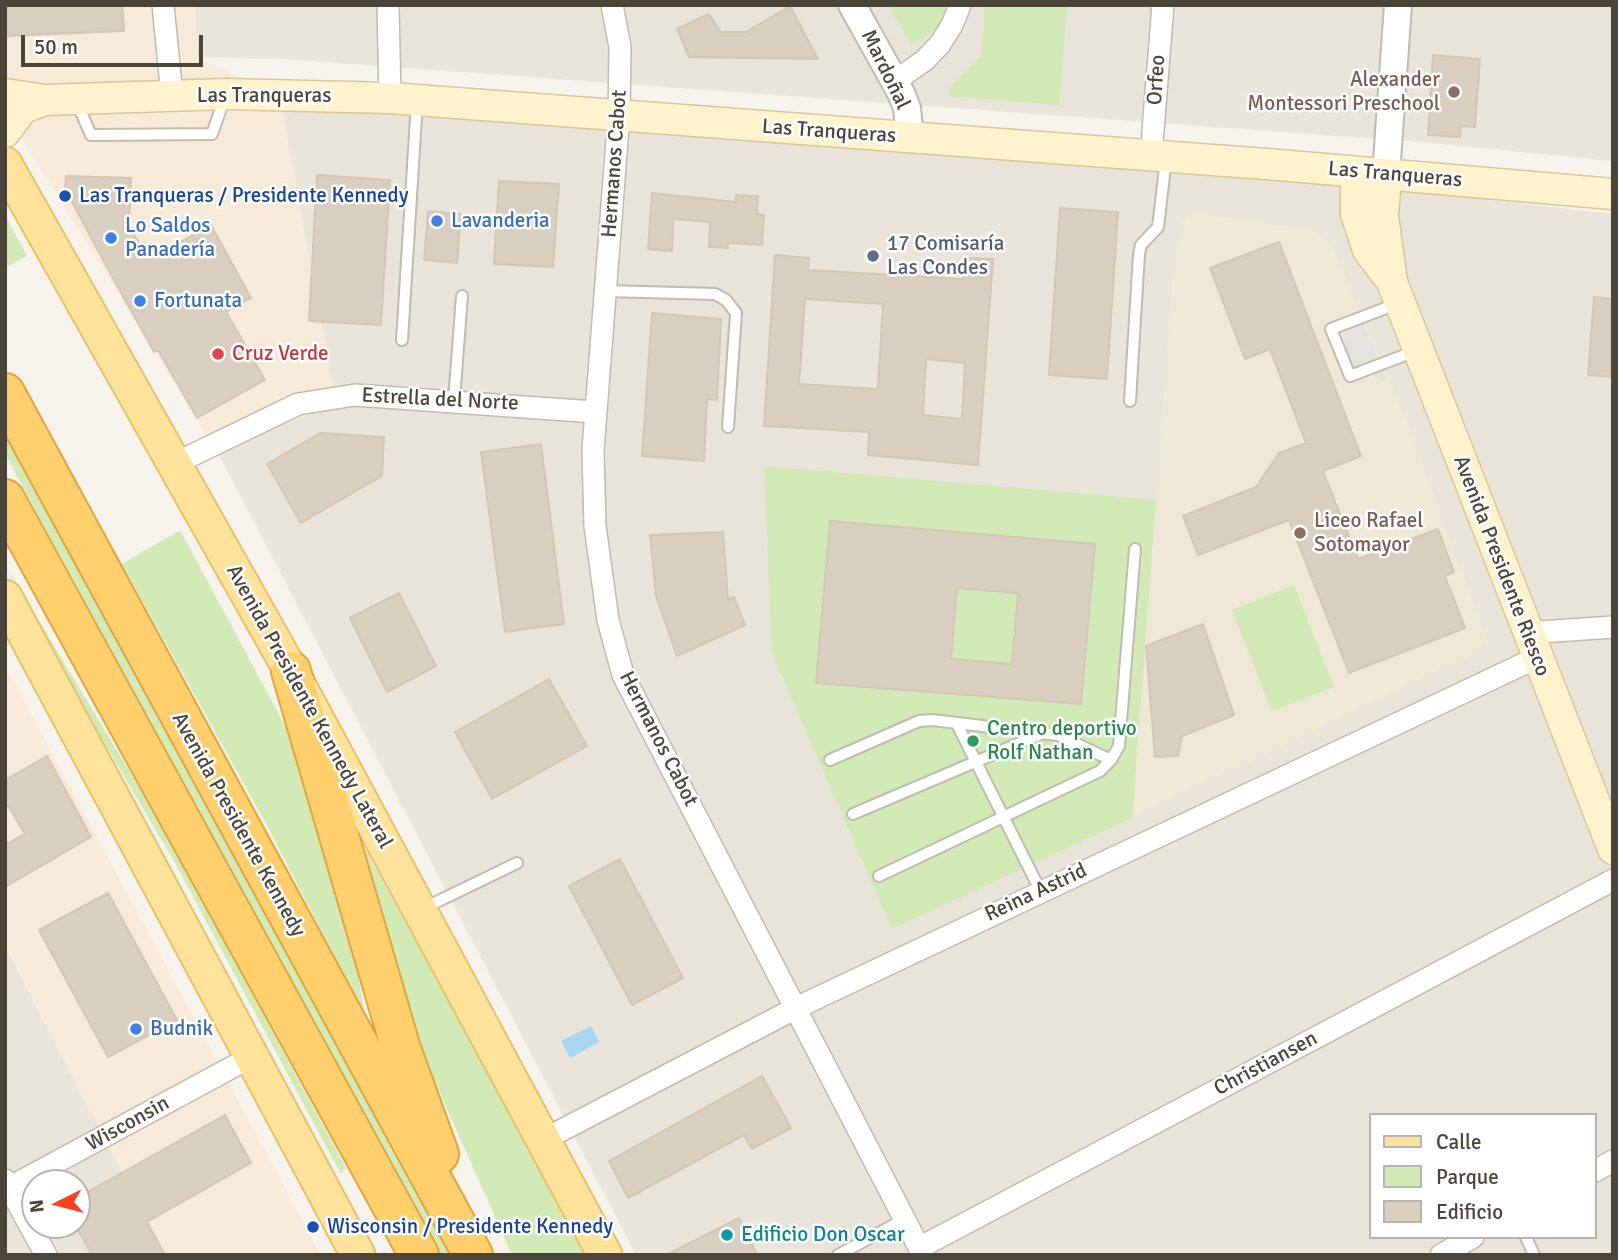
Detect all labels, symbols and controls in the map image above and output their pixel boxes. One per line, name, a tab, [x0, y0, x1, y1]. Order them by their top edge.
scale bar	[24, 21, 206, 65]
street label: Mardoñal	[855, 26, 915, 114]
text: 50 m	[34, 34, 78, 60]
street label: Orfeo	[1143, 54, 1171, 106]
place label: Alexander Montessori Preschool	[1247, 67, 1440, 117]
street label: Las Tranqueras	[197, 83, 331, 109]
marker: Alexander Montessori Preschool	[1446, 84, 1462, 100]
street label: Hermanos Cabot	[597, 89, 633, 239]
street label: Las Tranqueras	[761, 115, 897, 149]
street label: Las Tranqueras	[1327, 157, 1463, 193]
place label: Las Tranqueras / Presidente Kennedy	[79, 183, 409, 209]
marker: Las Tranqueras / Presidente Kennedy	[57, 188, 73, 204]
place label: Lavanderia	[451, 208, 550, 234]
place label: Lo Saldos Panadería	[125, 213, 215, 263]
marker: Lavanderia	[429, 213, 445, 229]
marker: Lo Saldos Panadería	[103, 230, 119, 246]
place label: 17 Comisaría Las Condes	[887, 231, 1004, 281]
marker: 17 Comisaría Las Condes	[865, 248, 881, 264]
place label: Fortunata	[154, 288, 242, 314]
marker: Fortunata	[132, 293, 148, 309]
place label: Cruz Verde	[232, 341, 329, 367]
marker: Cruz Verde	[210, 346, 226, 362]
street label: Estrella del Norte	[361, 383, 519, 417]
street label: Avenida Presidente Riesco	[1447, 452, 1555, 680]
place label: Liceo Rafael Sotomayor	[1314, 508, 1423, 558]
marker: Liceo Rafael Sotomayor	[1292, 525, 1308, 541]
street label: Avenida Presidente Kennedy Lateral	[220, 561, 398, 853]
street label: Hermanos Cabot	[613, 667, 703, 811]
street label: Avenida Presidente Kennedy	[166, 708, 310, 942]
place label: Centro deportivo Rolf Nathan	[987, 716, 1137, 766]
marker: Centro deportivo Rolf Nathan	[965, 733, 981, 749]
street label: Reina Astrid	[981, 858, 1091, 928]
place label: Budnik	[150, 1016, 213, 1042]
marker: Budnik	[128, 1021, 144, 1037]
street label: Christiansen	[1210, 1026, 1322, 1102]
street label: Wisconsin	[82, 1091, 174, 1157]
legend	[1370, 1113, 1597, 1239]
text: Calle	[1436, 1129, 1482, 1155]
text: Parque	[1436, 1164, 1499, 1190]
north arrow	[21, 1169, 91, 1239]
text: N	[24, 1198, 50, 1214]
text: Edificio	[1436, 1199, 1503, 1225]
place label: Wisconsin / Presidente Kennedy	[327, 1214, 613, 1240]
marker: Wisconsin / Presidente Kennedy	[305, 1219, 321, 1235]
place label: Edificio Don Oscar	[741, 1222, 905, 1248]
marker: Edificio Don Oscar	[719, 1227, 735, 1243]

